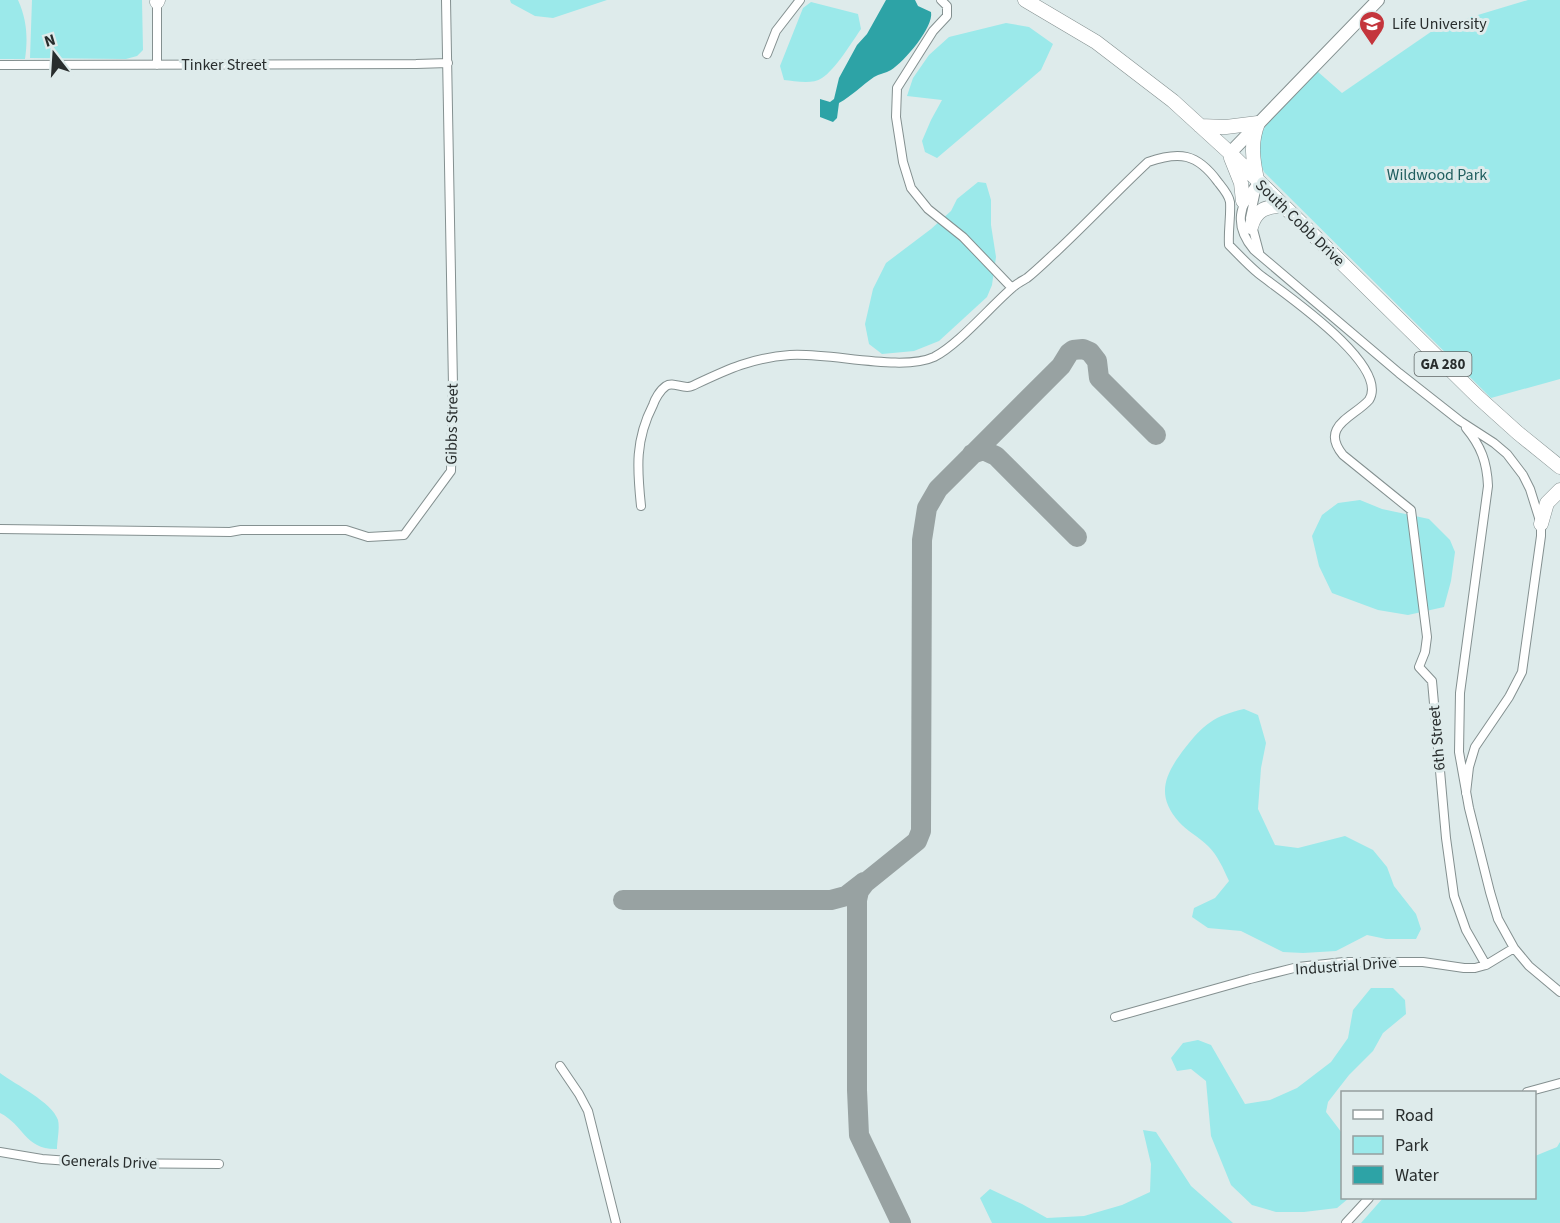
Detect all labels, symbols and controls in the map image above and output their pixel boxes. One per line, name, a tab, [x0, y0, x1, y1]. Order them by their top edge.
school or university icon: Life University	[1357, 9, 1387, 47]
place label: Life University	[1392, 13, 1487, 35]
north arrow	[24, 24, 84, 84]
text: N	[42, 29, 58, 53]
street label: Tinker Street	[181, 54, 267, 76]
park label: Wildwood Park	[1387, 164, 1487, 186]
street label: South Cobb Drive	[1250, 175, 1350, 271]
road number: GA 280	[1414, 352, 1472, 376]
street label: Gibbs Street	[440, 382, 464, 465]
street label: 6th Street	[1423, 704, 1451, 772]
street label: Industrial Drive	[1294, 951, 1398, 981]
legend	[1341, 1091, 1536, 1199]
text: Road	[1395, 1103, 1434, 1128]
text: Park	[1395, 1133, 1429, 1158]
street label: Generals Drive	[60, 1149, 158, 1175]
text: Water	[1395, 1163, 1439, 1188]

